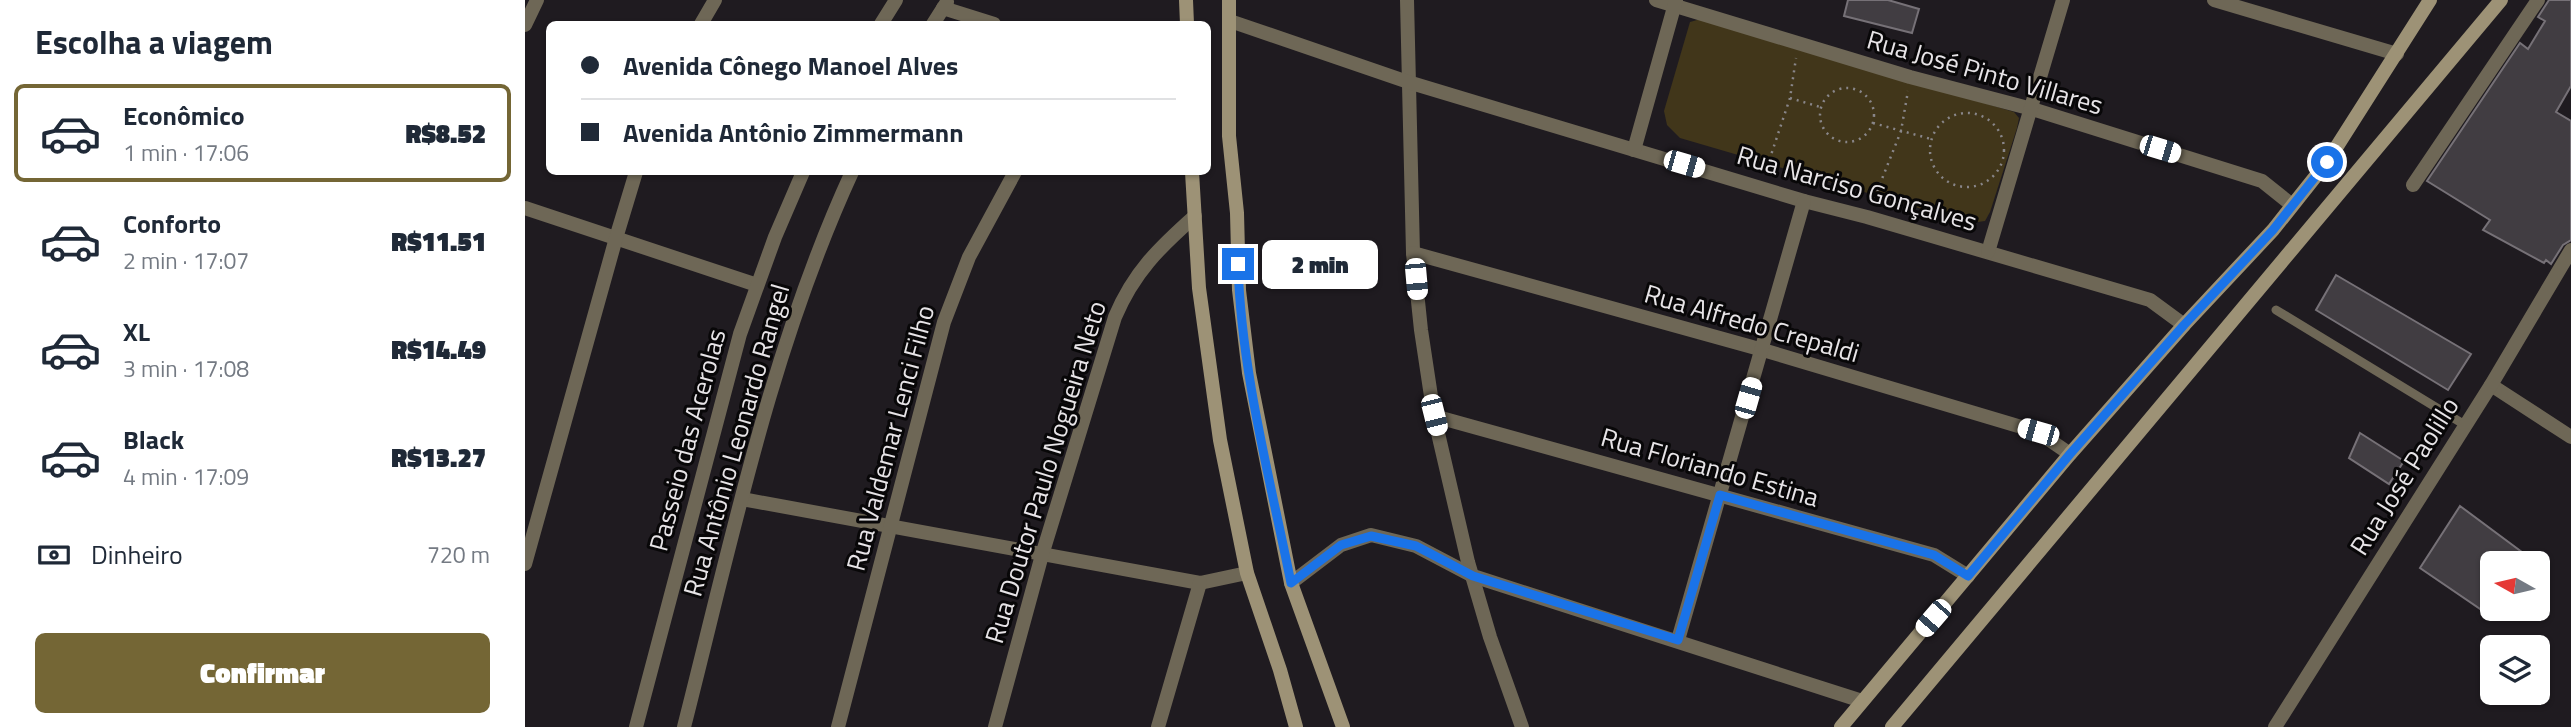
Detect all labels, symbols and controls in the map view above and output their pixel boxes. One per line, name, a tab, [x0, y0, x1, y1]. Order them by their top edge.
text: Escolha a viagem	[35, 18, 273, 66]
street label: Rua José Pinto Villares	[1862, 20, 2108, 124]
text: Avenida Cônego Manoel Alves	[623, 46, 958, 85]
text: Econômico	[123, 96, 245, 135]
icon: car	[39, 102, 102, 165]
text: Avenida Antônio Zimmermann	[623, 113, 964, 152]
text: R$8.52	[405, 114, 486, 153]
car	[2137, 133, 2184, 165]
text: 1 min · 17:06	[123, 135, 249, 170]
street label: Rua Narciso Gonçalves	[1732, 135, 1982, 241]
route start	[2311, 146, 2343, 178]
car	[1661, 148, 1708, 180]
text: Conforto	[123, 204, 221, 243]
icon: car	[39, 210, 102, 273]
text: R$11.51	[391, 222, 486, 261]
callout: 2 min	[1263, 240, 1378, 288]
text: 2 min · 17:07	[123, 243, 249, 278]
text: 2 min	[1291, 247, 1349, 282]
route end	[1222, 248, 1254, 280]
car	[1404, 257, 1429, 301]
street label: Rua Alfredo Crepaldi	[1640, 274, 1864, 372]
street label: Rua Antônio Leonardo Rangel	[673, 279, 799, 601]
street label: Rua Doutor Paulo Nogueira Neto	[974, 296, 1116, 648]
street label: Rua Valdemar Lenci Filho	[836, 301, 944, 575]
text: XL	[123, 312, 150, 351]
icon: car	[39, 318, 102, 381]
street label: Passeio das Acerolas	[639, 325, 735, 555]
text: R$14.49	[391, 330, 486, 369]
text: 3 min · 17:08	[123, 351, 249, 386]
car	[1733, 375, 1764, 421]
street label: Rua José Paolillo	[2340, 389, 2468, 563]
car	[1419, 392, 1450, 438]
car	[2015, 416, 2062, 448]
street label: Rua Floriando Estina	[1596, 417, 1824, 517]
text: Black	[123, 420, 184, 459]
icon: car	[39, 426, 102, 489]
text: R$13.27	[391, 438, 486, 477]
text: 4 min · 17:09	[123, 459, 249, 494]
text: Dinheiro	[91, 535, 183, 574]
icon: cash	[35, 536, 73, 574]
text: 720 m	[427, 537, 490, 572]
north arrow	[2480, 551, 2550, 621]
map controls	[2480, 551, 2550, 705]
car	[1912, 595, 1955, 641]
button: Confirmar	[35, 633, 490, 713]
button: layers	[2480, 635, 2550, 705]

